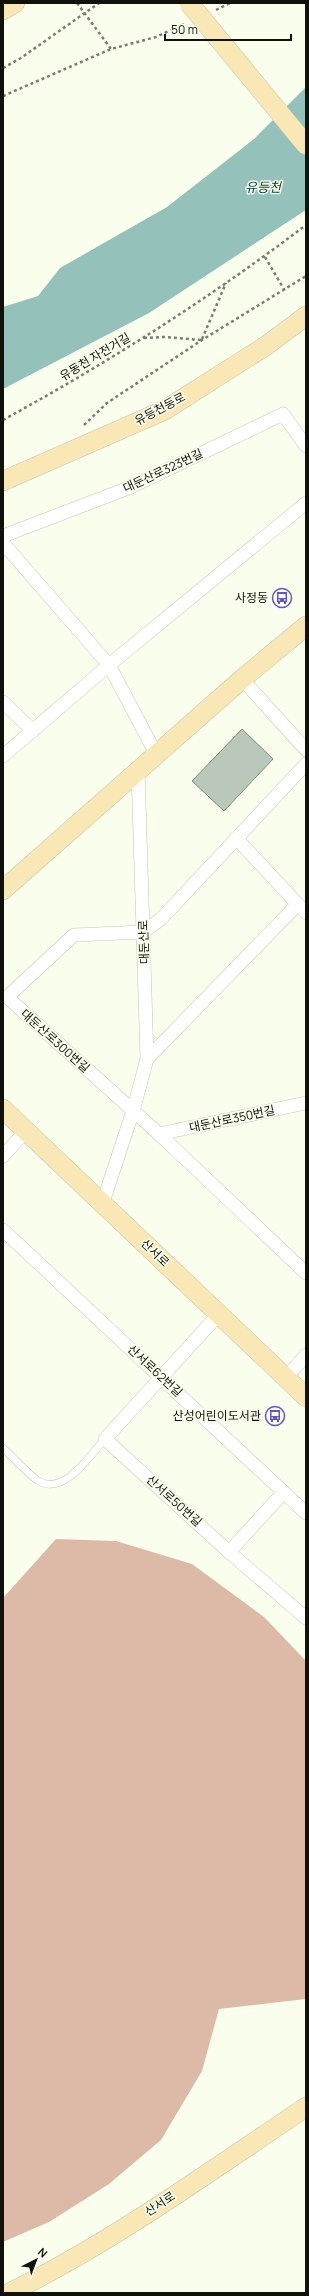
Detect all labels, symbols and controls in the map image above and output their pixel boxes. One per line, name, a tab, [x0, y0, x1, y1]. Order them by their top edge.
scale bar	[165, 16, 291, 42]
text: 50 m	[171, 21, 198, 38]
water label: 유등천	[245, 178, 282, 196]
street label: 유동천 자전거길	[56, 329, 133, 384]
street label: 유등천동로	[131, 388, 188, 429]
street label: 대둔산로323번길	[120, 445, 206, 496]
bus stop icon: 사정동	[271, 587, 293, 609]
place label: 사정동	[235, 589, 268, 606]
street label: 대둔산로	[134, 920, 153, 964]
street label: 대둔산로300번길	[17, 1005, 94, 1076]
street label: 대둔산로350번길	[188, 1101, 276, 1136]
street label: 산서로	[138, 1235, 173, 1270]
street label: 산서로62번길	[124, 1341, 187, 1401]
bus stop icon: 산성어린이도서관	[264, 1405, 286, 1427]
place label: 산성어린이도서관	[173, 1407, 261, 1424]
street label: 산서로50번길	[143, 1471, 206, 1530]
street label: 산서로	[141, 2187, 178, 2220]
north arrow	[16, 2240, 56, 2280]
text: N	[35, 2244, 51, 2260]

